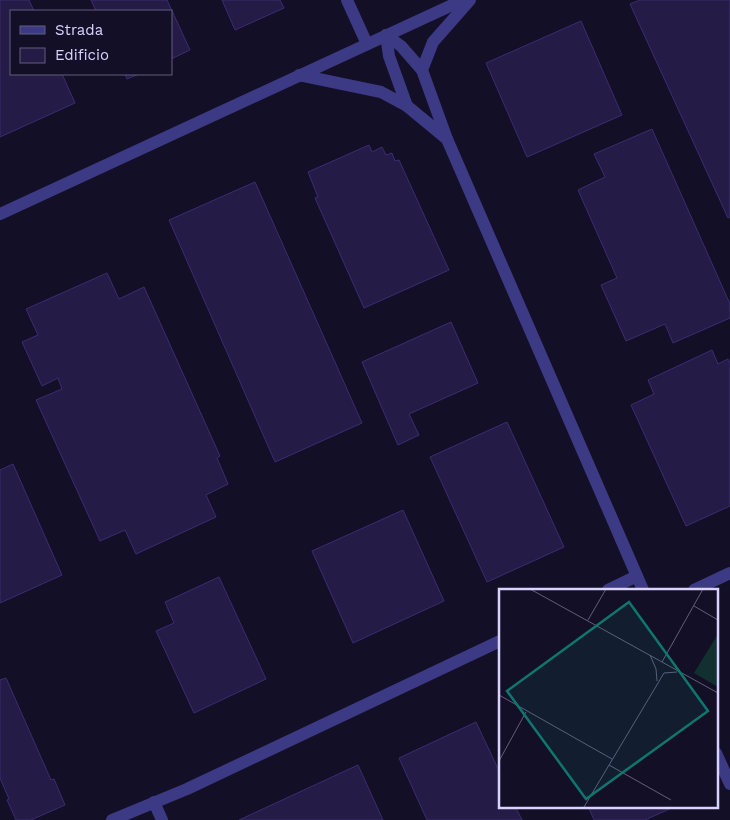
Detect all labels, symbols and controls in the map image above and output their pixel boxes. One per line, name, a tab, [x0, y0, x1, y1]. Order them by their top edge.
legend	[10, 10, 172, 75]
text: Strada	[55, 21, 104, 39]
text: Edificio	[55, 46, 109, 64]
inset map	[499, 589, 718, 808]

